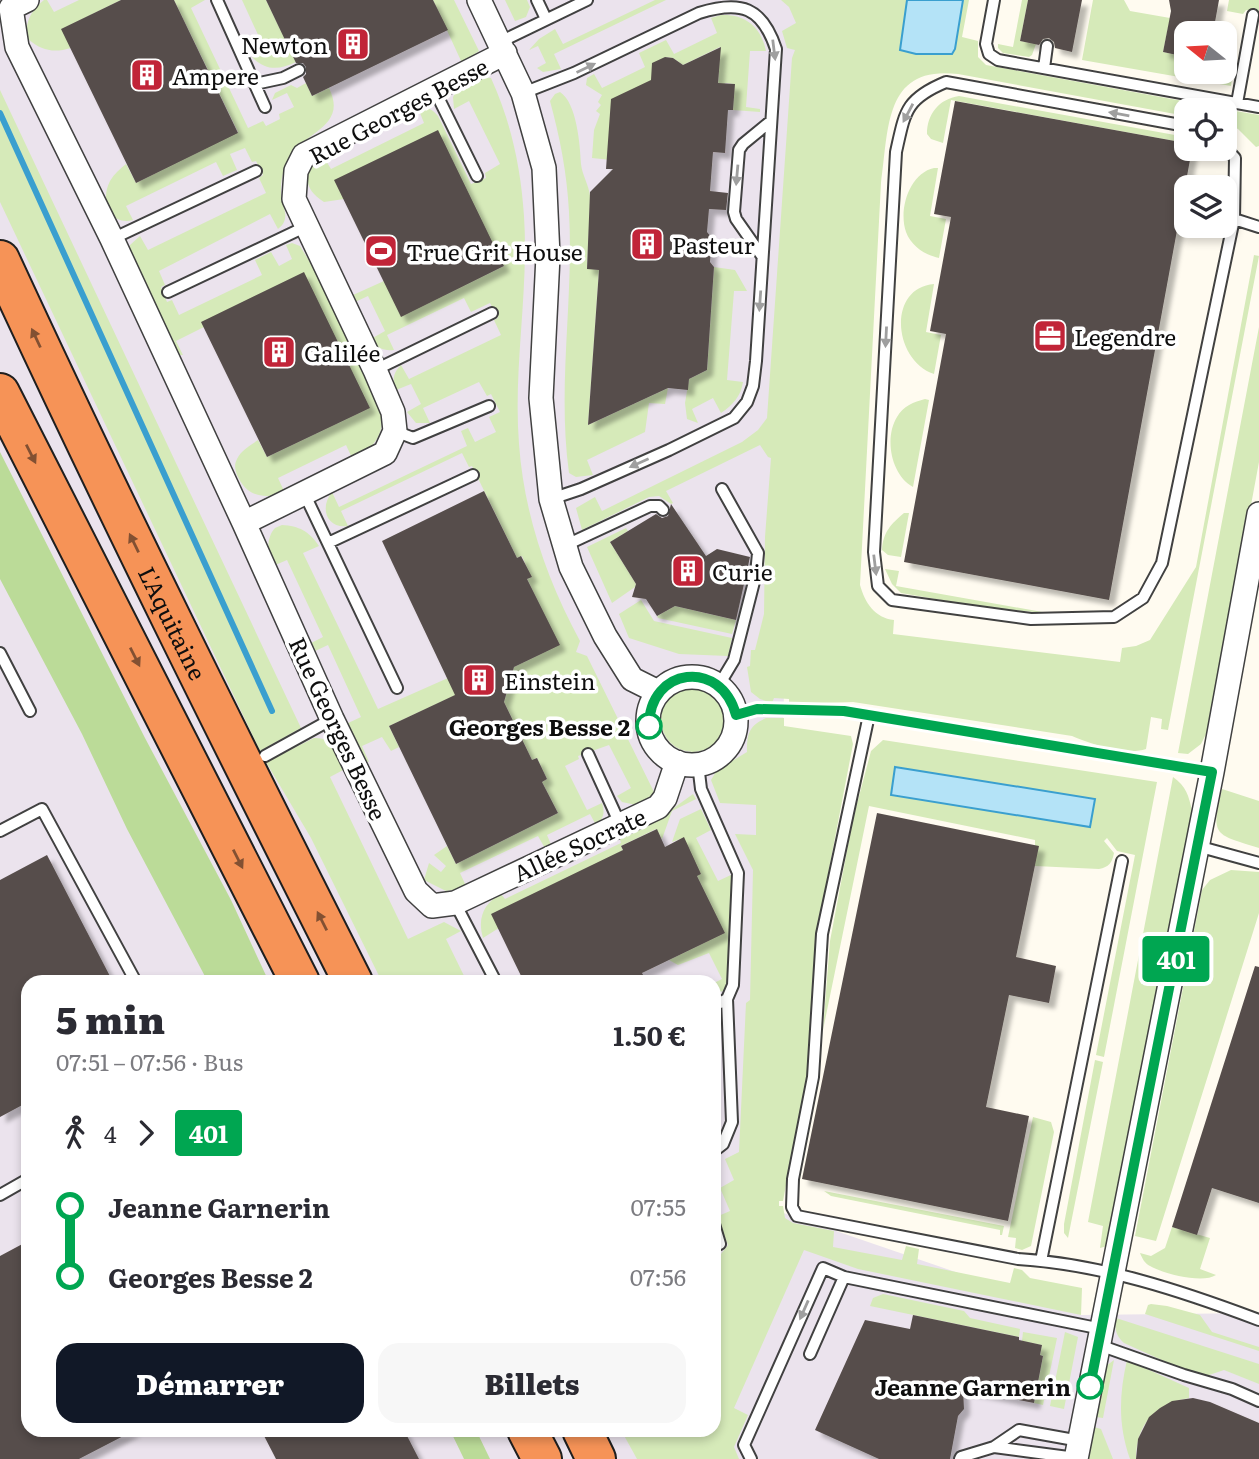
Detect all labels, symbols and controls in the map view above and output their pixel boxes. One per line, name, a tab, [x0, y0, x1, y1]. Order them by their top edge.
north arrow	[1174, 21, 1237, 84]
map controls	[1174, 21, 1237, 238]
building icon: Newton	[334, 25, 372, 63]
place label: Newton	[241, 27, 328, 61]
one-way arrow	[768, 39, 779, 61]
street label: Rue Georges Besse	[302, 48, 494, 172]
building icon: Ampere	[128, 56, 166, 94]
place label: Ampere	[172, 58, 259, 92]
one-way arrow	[576, 62, 596, 73]
button: locate	[1174, 98, 1237, 161]
one-way arrow	[902, 103, 914, 122]
one-way arrow	[1108, 108, 1130, 119]
one-way arrow	[731, 164, 742, 186]
button: layers	[1174, 175, 1237, 238]
building icon: Pasteur	[628, 225, 666, 263]
place label: Pasteur	[672, 227, 755, 261]
sports icon: True Grit House	[362, 232, 400, 270]
place label: True Grit House	[406, 234, 583, 268]
one-way arrow	[754, 291, 765, 313]
office icon: Legendre	[1031, 317, 1069, 355]
place label: Legendre	[1074, 319, 1176, 353]
one-way arrow	[880, 327, 891, 349]
one-way arrow	[30, 328, 42, 348]
building icon: Galilée	[260, 333, 298, 371]
place label: Galilée	[304, 335, 380, 369]
one-way arrow	[25, 444, 37, 464]
one-way arrow	[629, 458, 650, 469]
one-way arrow	[129, 533, 140, 553]
building icon: Curie	[669, 552, 707, 590]
place label: Curie	[712, 554, 773, 588]
one-way arrow	[870, 554, 881, 576]
street label: L'Aquitaine	[131, 560, 216, 685]
street label: Rue Georges Besse	[282, 631, 396, 825]
one-way arrow	[129, 647, 140, 667]
building icon: Einstein	[460, 661, 498, 699]
place label: Einstein	[504, 663, 595, 697]
place label: Georges Besse 2	[449, 709, 630, 743]
marker: Georges Besse 2	[636, 713, 662, 739]
street label: Allée Socrate	[507, 798, 651, 890]
one-way arrow	[232, 850, 244, 869]
one-way arrow	[317, 911, 328, 931]
line badge: 401	[1136, 936, 1216, 982]
text: 401	[1156, 941, 1196, 976]
text: 5 min	[56, 989, 165, 1046]
text: 1.50 €	[613, 1015, 686, 1054]
text: 07:51 – 07:56 · Bus	[56, 1044, 243, 1078]
icon: walk	[56, 1114, 94, 1152]
icon: forward	[127, 1114, 165, 1152]
text: 401	[189, 1115, 228, 1150]
text: 4	[104, 1116, 117, 1150]
text: Jeanne Garnerin	[108, 1187, 330, 1226]
text: 07:55	[630, 1189, 686, 1223]
text: Georges Besse 2	[108, 1257, 313, 1296]
text: 07:56	[630, 1259, 686, 1293]
one-way arrow	[798, 1300, 810, 1320]
button: Démarrer	[56, 1343, 364, 1423]
button: Billets	[378, 1343, 686, 1423]
place label: Jeanne Garnerin	[874, 1369, 1071, 1403]
marker: Jeanne Garnerin	[1077, 1373, 1103, 1399]

